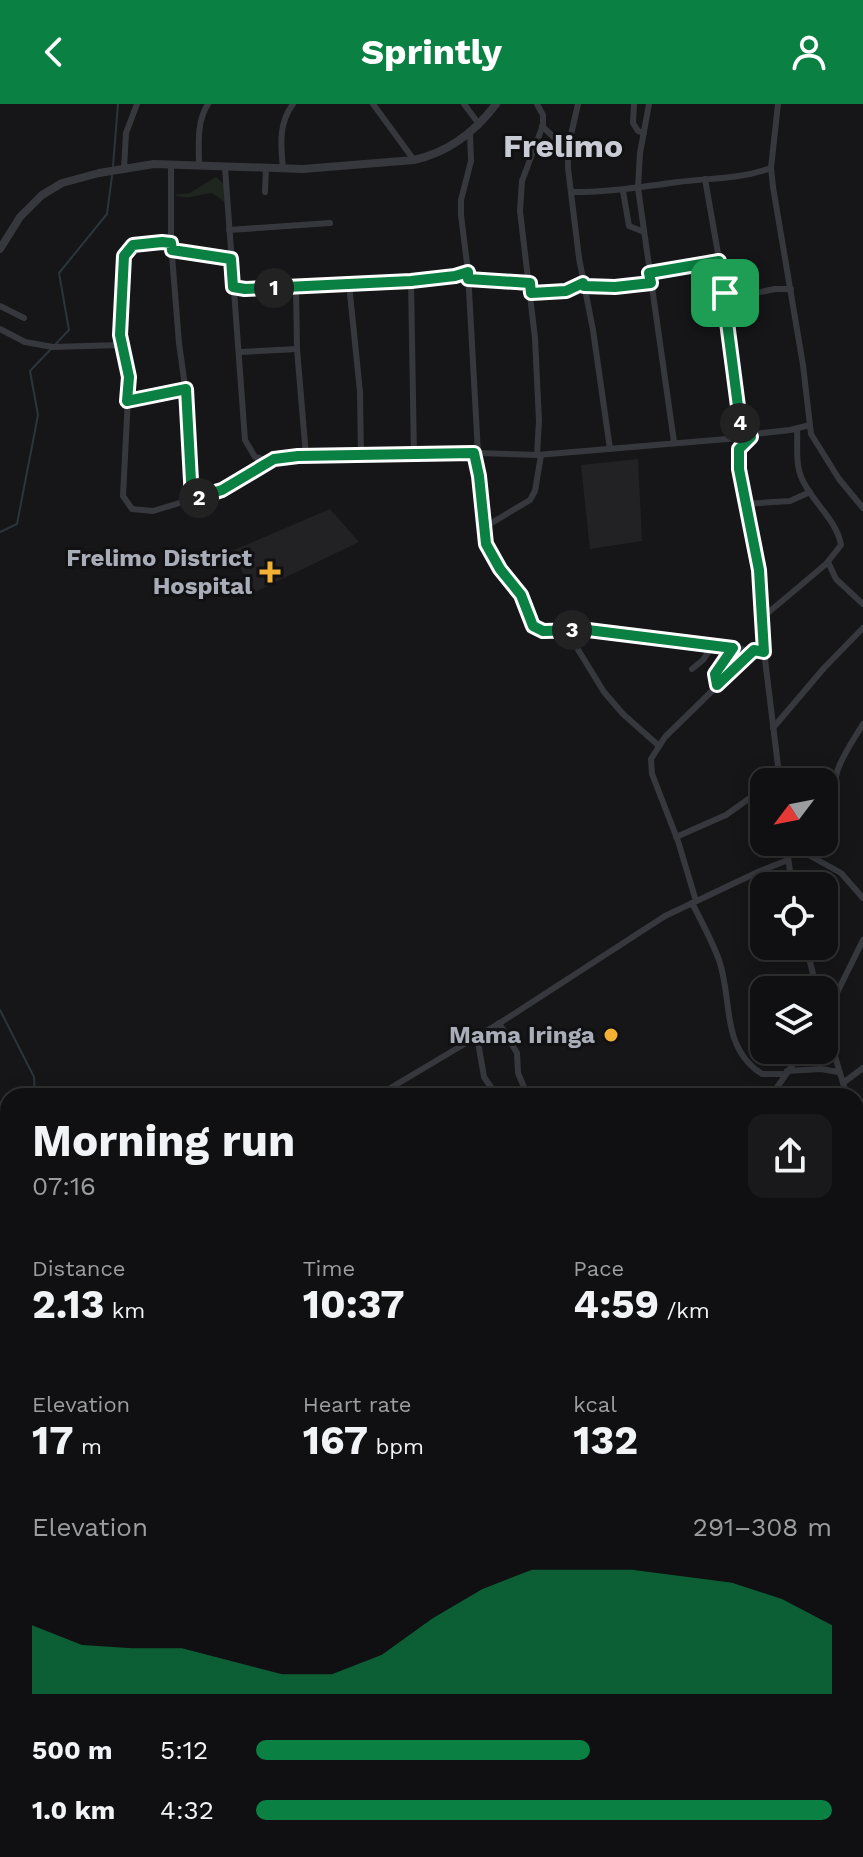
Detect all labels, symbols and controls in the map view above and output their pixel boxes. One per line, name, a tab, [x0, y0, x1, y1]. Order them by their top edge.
icon: back	[32, 30, 76, 74]
icon: person	[787, 30, 831, 74]
text: Sprintly	[361, 31, 502, 73]
district label: Frelimo	[503, 127, 623, 165]
pin	[691, 259, 759, 327]
pin: 1	[254, 268, 294, 308]
icon: arrive	[703, 271, 747, 315]
text: 1	[269, 275, 279, 300]
pin: 4	[720, 403, 760, 443]
text: 4	[733, 410, 747, 435]
pin: 2	[179, 478, 219, 518]
text: 2	[192, 485, 206, 510]
place label: Frelimo District Hospital	[66, 544, 252, 600]
marker: Frelimo District Hospital	[259, 561, 281, 583]
pin: 3	[552, 610, 592, 650]
text: 3	[565, 617, 579, 642]
north arrow	[750, 768, 838, 856]
map controls	[750, 768, 838, 1064]
button: locate	[750, 872, 838, 960]
button: layers	[750, 976, 838, 1064]
place label: Mama Iringa	[449, 1021, 595, 1049]
marker: Mama Iringa	[602, 1026, 620, 1044]
button: share	[748, 1114, 832, 1198]
text: Morning run	[32, 1115, 295, 1167]
text: 07:16	[32, 1171, 96, 1201]
text: Distance	[32, 1256, 126, 1281]
text: Time	[303, 1256, 355, 1281]
text: Pace	[573, 1256, 624, 1281]
text: 2.13	[32, 1281, 104, 1328]
text: 10:37	[303, 1281, 405, 1328]
text: 4:59	[573, 1281, 659, 1328]
text: km	[104, 1298, 145, 1323]
text: /km	[659, 1298, 710, 1323]
text: Elevation	[32, 1392, 130, 1417]
text: Heart rate	[303, 1392, 411, 1417]
text: kcal	[573, 1392, 617, 1417]
text: 17	[32, 1417, 74, 1464]
text: 167	[303, 1417, 368, 1464]
text: 132	[573, 1417, 638, 1464]
text: m	[74, 1434, 102, 1459]
text: bpm	[368, 1434, 424, 1459]
text: Elevation	[32, 1512, 148, 1542]
text: 291–308 m	[693, 1512, 832, 1542]
text: 500 m	[32, 1735, 113, 1765]
text: 5:12	[160, 1735, 208, 1765]
text: 1.0 km	[32, 1795, 115, 1825]
text: 4:32	[160, 1795, 214, 1825]

